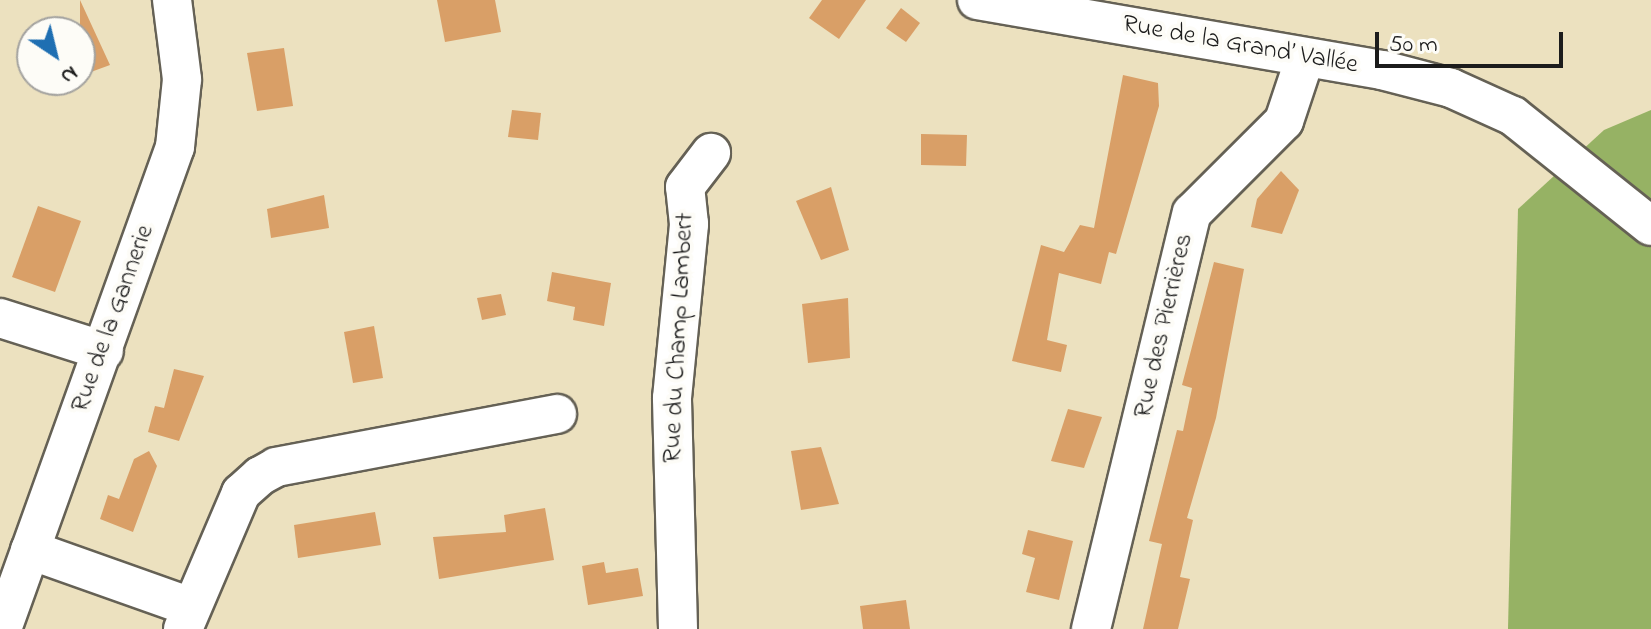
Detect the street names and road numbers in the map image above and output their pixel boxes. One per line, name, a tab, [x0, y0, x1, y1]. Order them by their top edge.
street label: Rue de la Grand’ Vallée	[1120, 10, 1360, 82]
street label: Rue du Champ Lambert	[658, 212, 702, 464]
street label: Rue de la Gannerie	[66, 221, 162, 417]
street label: Rue des Pierrières	[1129, 231, 1201, 421]

